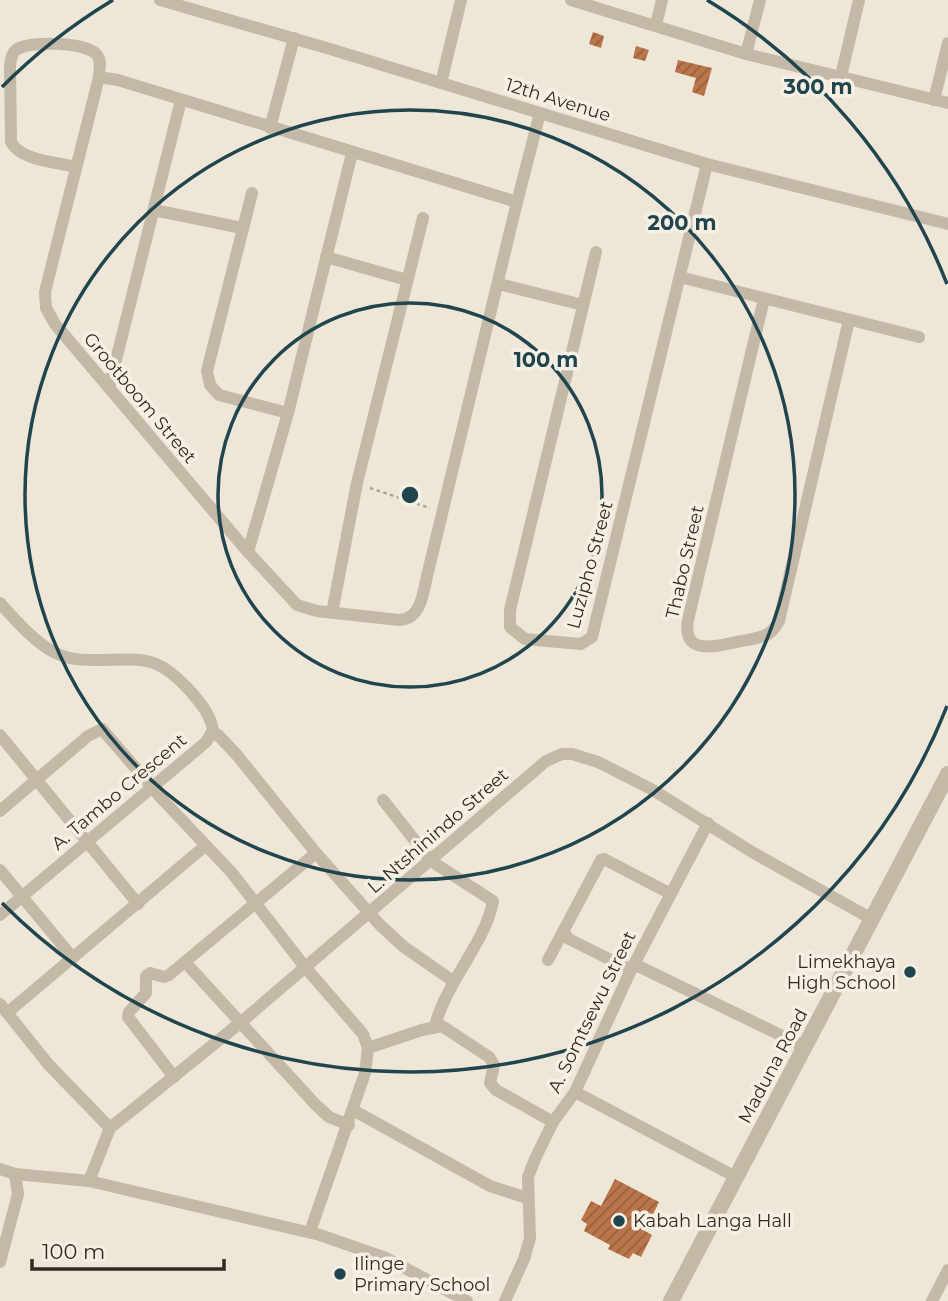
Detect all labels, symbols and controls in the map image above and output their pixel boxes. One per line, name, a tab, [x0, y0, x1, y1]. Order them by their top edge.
street label: 12th Avenue	[503, 74, 613, 126]
text: 300 m	[783, 74, 852, 99]
text: 200 m	[648, 210, 716, 235]
street label: Grootboom Street	[79, 328, 201, 468]
text: 100 m	[514, 347, 578, 372]
centre of rings	[398, 483, 422, 507]
street label: Luzipho Street	[562, 499, 618, 631]
street label: Thabo Street	[661, 503, 709, 621]
street label: A. Tambo Crescent	[47, 729, 191, 855]
street label: L. Ntshinindo Street	[363, 764, 513, 898]
street label: A. Somtsewu Street	[543, 927, 641, 1097]
place label: Limekhaya High School	[787, 951, 896, 994]
marker: Limekhaya High School	[902, 964, 918, 980]
street label: Maduna Road	[734, 1005, 812, 1127]
place label: Kabah Langa Hall	[633, 1210, 792, 1232]
marker: Kabah Langa Hall	[611, 1213, 627, 1229]
scale bar	[32, 1228, 224, 1272]
text: 100 m	[42, 1239, 105, 1264]
place label: Ilinge Primary School	[354, 1253, 490, 1296]
marker: Ilinge Primary School	[332, 1266, 348, 1282]

